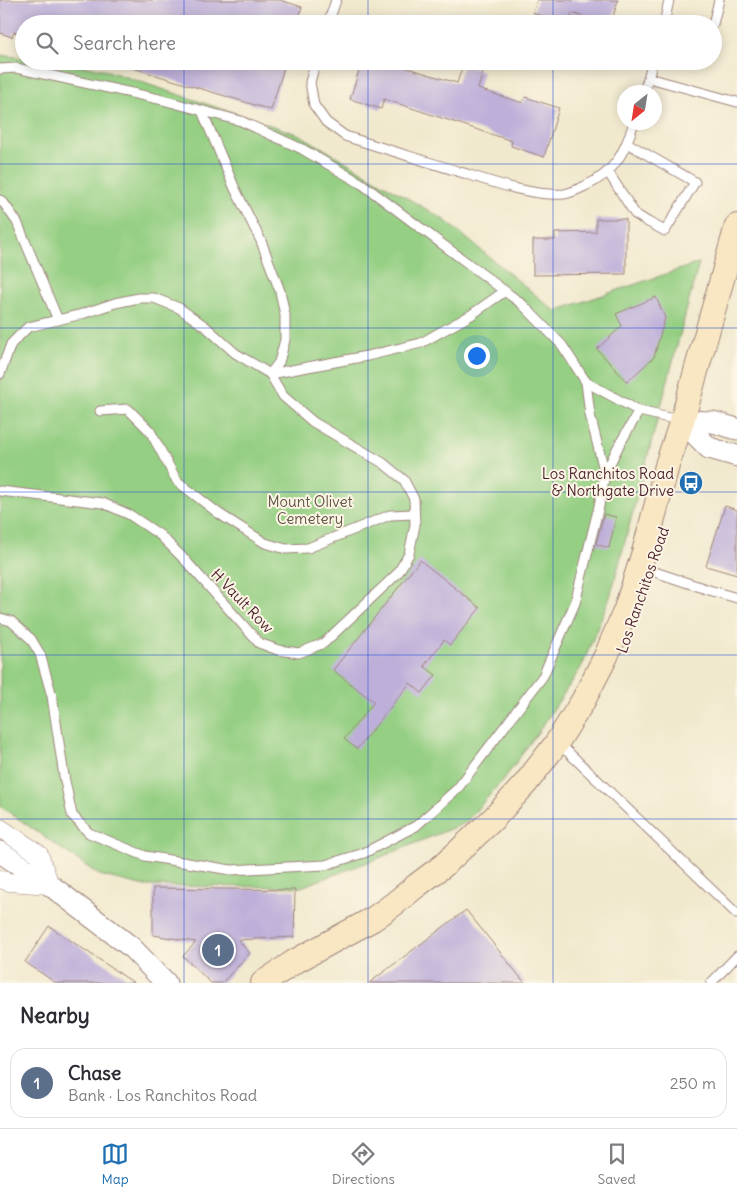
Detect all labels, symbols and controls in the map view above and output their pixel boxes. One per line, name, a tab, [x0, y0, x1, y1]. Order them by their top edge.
search box	[15, 15, 722, 70]
icon: search	[33, 29, 61, 57]
text: Search here	[73, 31, 176, 55]
north arrow	[617, 85, 662, 130]
your location	[464, 343, 490, 369]
place label: Los Ranchitos Road & Northgate Drive	[542, 464, 674, 500]
bus stop icon: Los Ranchitos Road & Northgate Drive	[678, 470, 704, 496]
park label: Mount Olivet Cemetery	[267, 492, 353, 528]
street label: Los Ranchitos Road	[612, 524, 673, 655]
street label: H Vault Row	[207, 565, 278, 637]
pin: 1	[202, 931, 234, 969]
text: Nearby	[20, 1002, 90, 1029]
text: Chase	[68, 1061, 121, 1085]
text: 1	[34, 1073, 40, 1093]
text: 250 m	[670, 1073, 716, 1093]
text: Bank · Los Ranchitos Road	[68, 1085, 257, 1105]
tab: Map	[101, 1140, 129, 1188]
tab: Directions	[332, 1140, 395, 1188]
tab: Saved	[597, 1140, 636, 1188]

